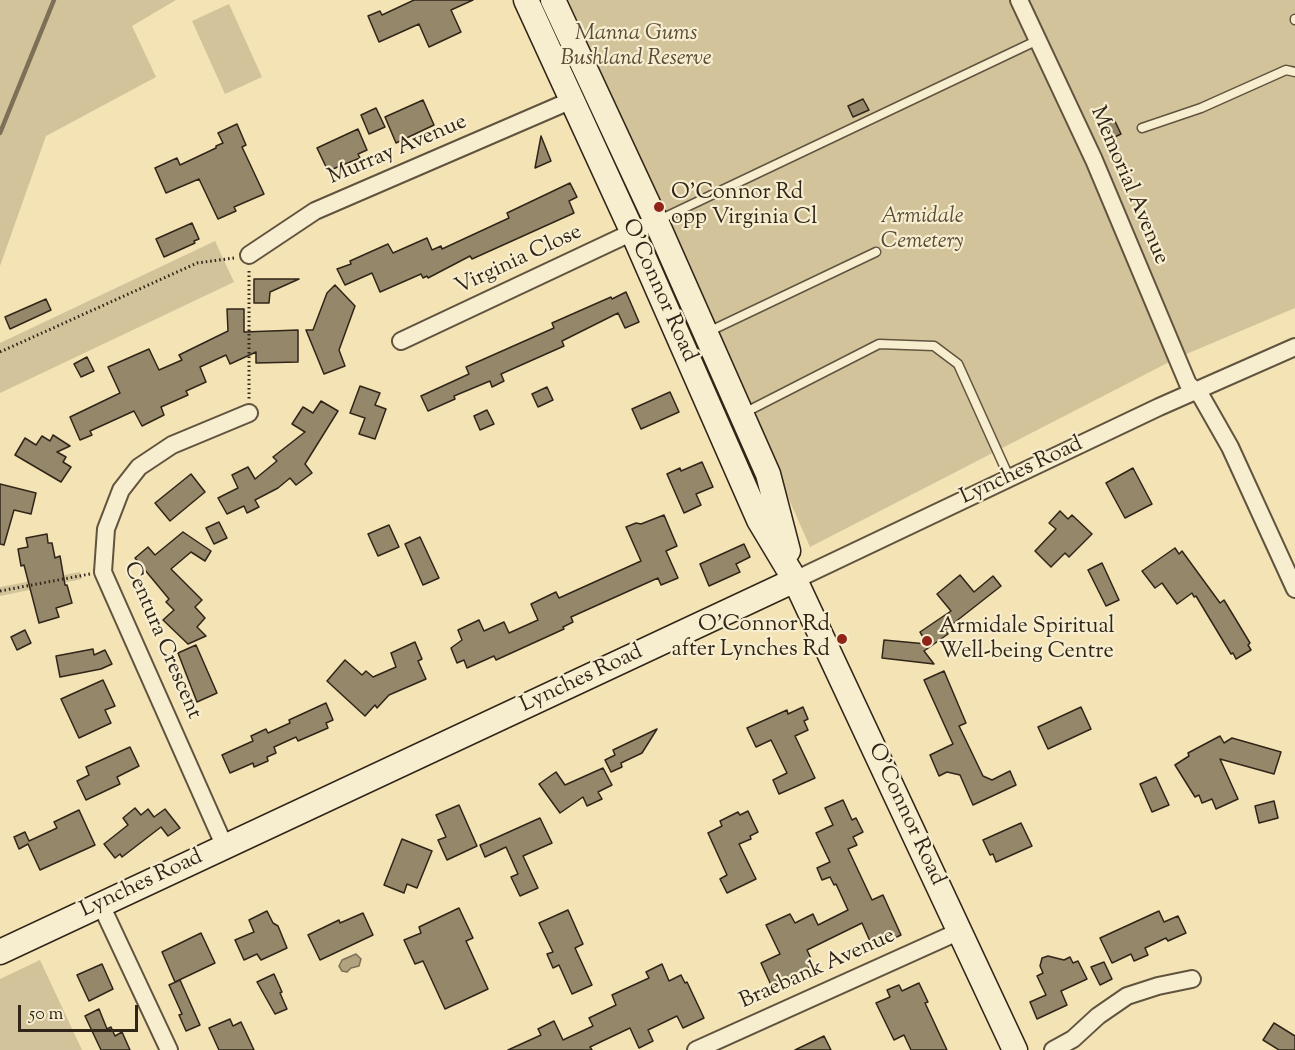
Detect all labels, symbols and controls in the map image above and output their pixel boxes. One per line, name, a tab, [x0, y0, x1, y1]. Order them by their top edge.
park label: Manna Gums Bushland Reserve	[560, 22, 712, 74]
street label: Memorial Avenue	[1083, 103, 1173, 269]
street label: Murray Avenue	[325, 110, 471, 192]
place label: O'Connor Rd opp Virginia Cl	[671, 181, 817, 232]
marker: O'Connor Rd opp Virginia Cl	[652, 200, 666, 214]
park label: Armidale Cemetery	[880, 205, 964, 256]
street label: O'Connor Road	[615, 215, 701, 367]
street label: Virginia Close	[452, 220, 586, 302]
street label: Lynches Road	[957, 432, 1087, 512]
street label: Centura Crescent	[116, 558, 206, 724]
place label: O'Connor Rd after Lynches Rd	[671, 613, 830, 664]
place label: Armidale Spiritual Well-being Centre	[939, 615, 1115, 666]
marker: O'Connor Rd after Lynches Rd	[835, 632, 849, 646]
marker: Armidale Spiritual Well-being Centre	[920, 634, 934, 648]
street label: Lynches Road	[517, 640, 647, 720]
street label: O'Connor Road	[861, 740, 949, 890]
street label: Lynches Road	[77, 845, 207, 925]
street label: Braebank Avenue	[736, 924, 900, 1016]
scale bar	[21, 993, 141, 1031]
text: 50 m	[29, 1002, 63, 1028]

